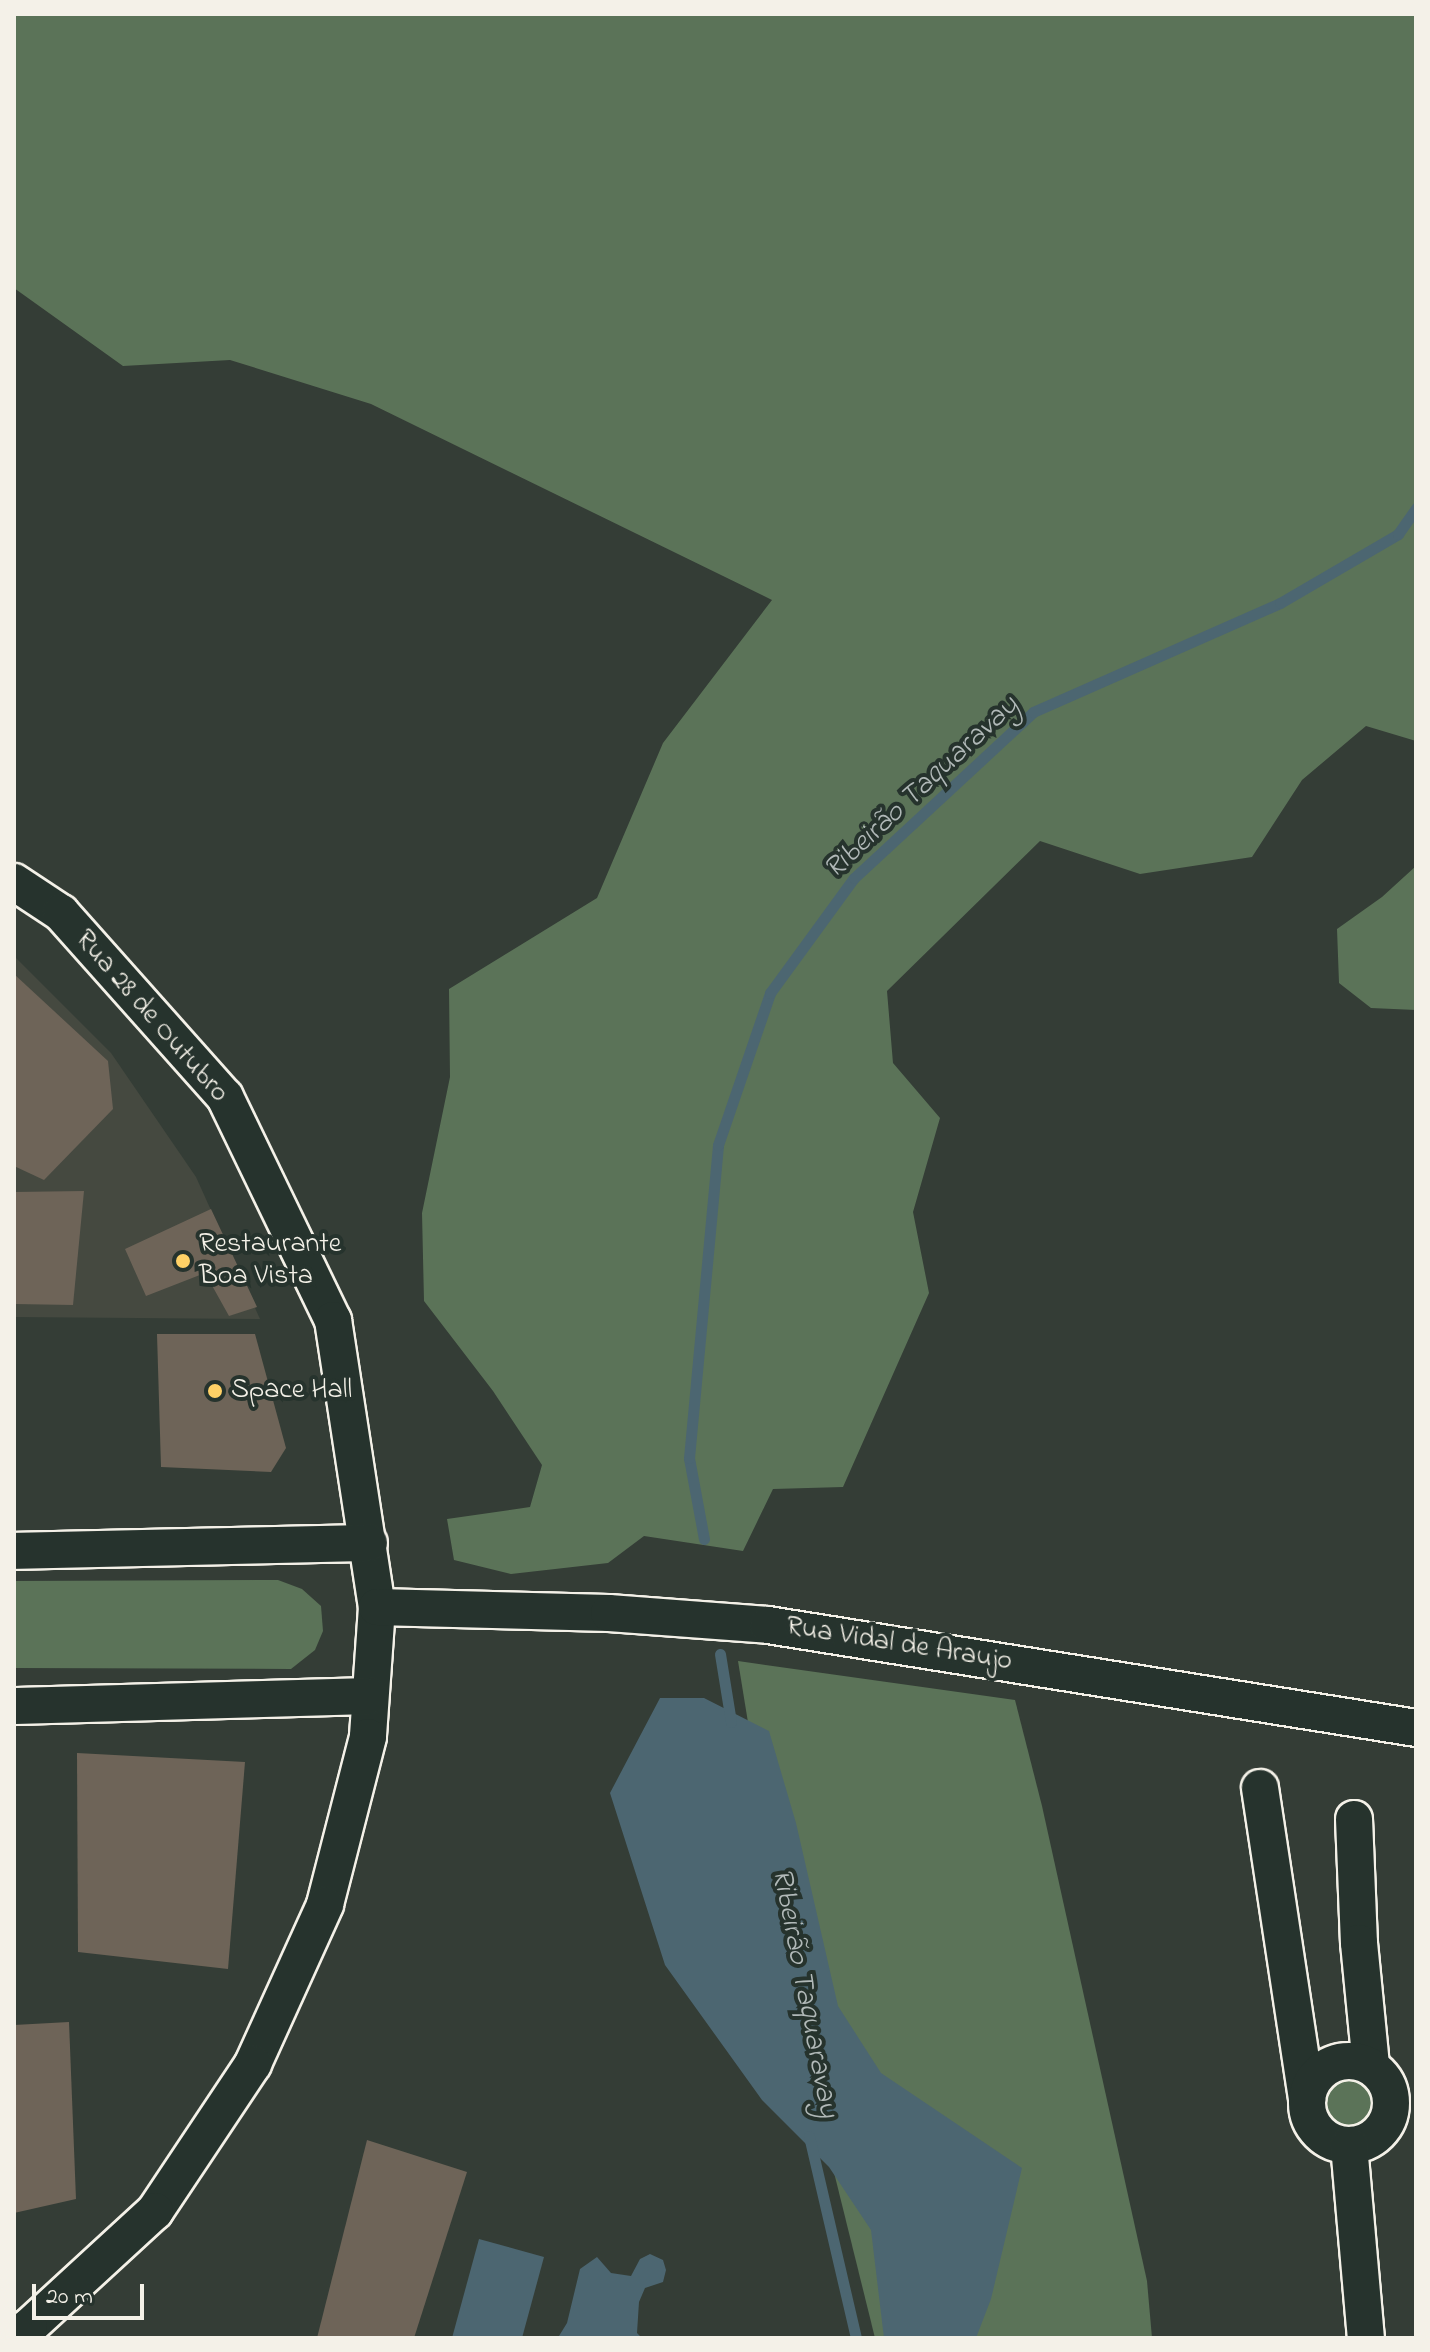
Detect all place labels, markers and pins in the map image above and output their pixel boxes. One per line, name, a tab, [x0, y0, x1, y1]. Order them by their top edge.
place label: Restaurante Boa Vista	[199, 1228, 341, 1294]
marker: Restaurante Boa Vista	[174, 1252, 192, 1270]
place label: Space Hall	[231, 1374, 352, 1408]
marker: Space Hall	[206, 1382, 224, 1400]

